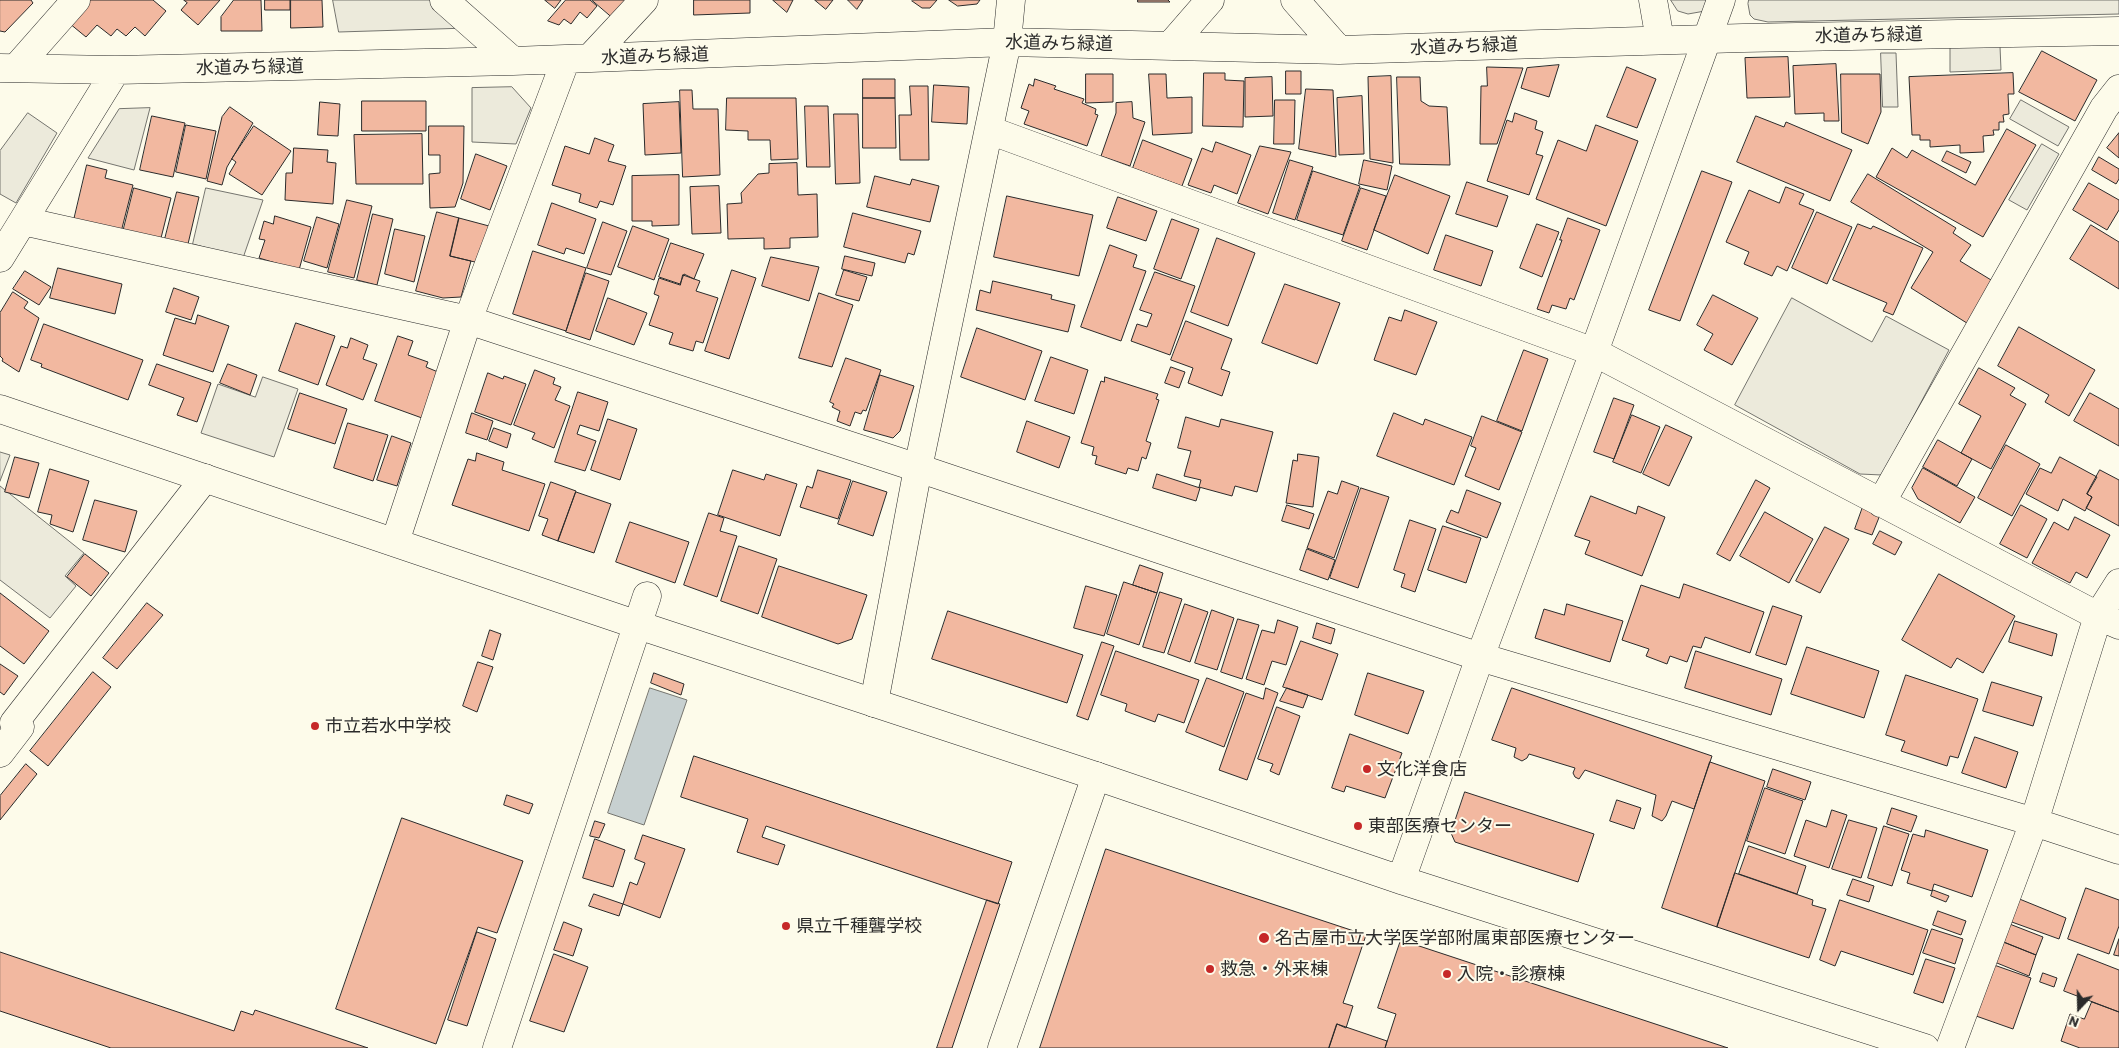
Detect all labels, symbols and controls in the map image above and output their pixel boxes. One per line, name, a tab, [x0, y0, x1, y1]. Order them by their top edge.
street label: 水道みち緑道	[1815, 23, 1923, 47]
street label: 水道みち緑道	[1005, 31, 1113, 55]
street label: 水道みち緑道	[1410, 33, 1518, 59]
street label: 水道みち緑道	[601, 43, 709, 69]
street label: 水道みち緑道	[196, 55, 304, 79]
place label: 市立若水中学校	[325, 715, 451, 737]
marker: 市立若水中学校	[309, 720, 321, 732]
place label: 文化洋食店	[1377, 758, 1467, 780]
marker: 文化洋食店	[1361, 763, 1373, 775]
place label: 東部医療センター	[1368, 815, 1512, 837]
marker: 東部医療センター	[1352, 820, 1364, 832]
place label: 県立千種聾学校	[796, 915, 922, 937]
marker: 県立千種聾学校	[780, 920, 792, 932]
place label: 名古屋市立大学医学部附属東部医療センター	[1275, 927, 1635, 949]
marker: 名古屋市立大学医学部附属東部医療センター	[1257, 931, 1271, 945]
place label: 救急・外来棟	[1220, 958, 1328, 980]
marker: 救急・外来棟	[1204, 963, 1216, 975]
place label: 入院・診療棟	[1457, 963, 1565, 985]
marker: 入院・診療棟	[1441, 968, 1453, 980]
north arrow	[2054, 983, 2104, 1033]
text: N	[2066, 1013, 2081, 1032]

